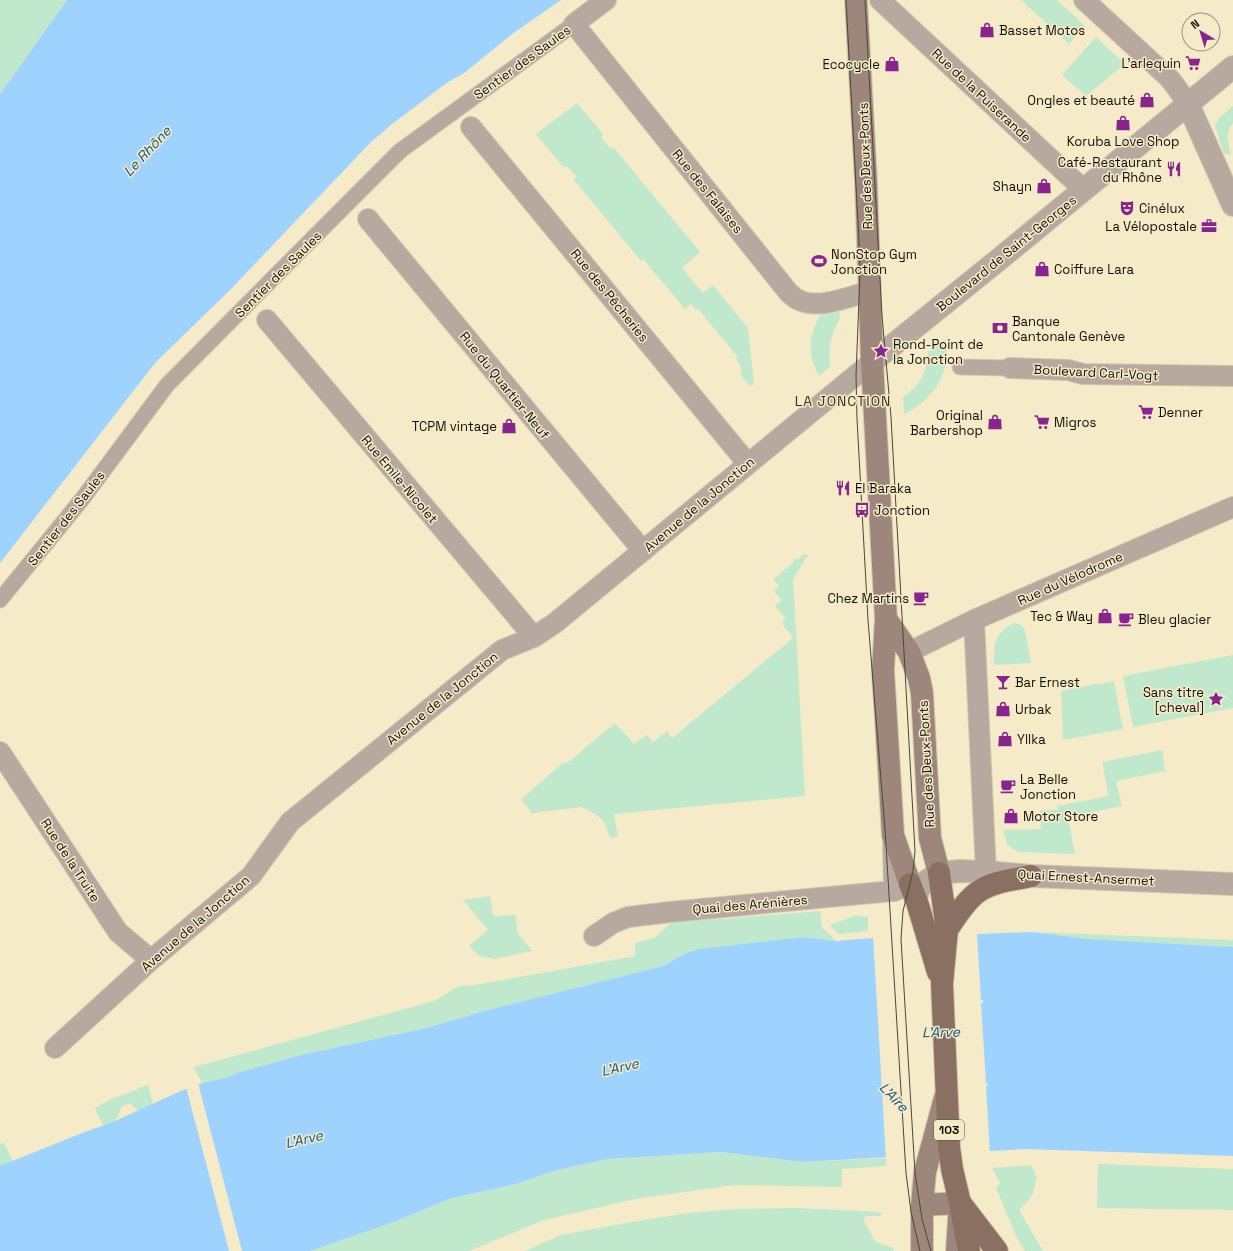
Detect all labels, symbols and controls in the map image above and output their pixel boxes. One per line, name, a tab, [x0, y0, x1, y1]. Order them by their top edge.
north arrow	[1181, 12, 1221, 52]
text: N	[1188, 16, 1202, 32]
street label: Sentier des Saules	[470, 21, 574, 103]
shop icon: Basset Motos	[978, 21, 996, 39]
place label: Basset Motos	[999, 22, 1085, 39]
street label: Rue de la Puiserande	[928, 45, 1035, 146]
supermarket icon: L'arlequin	[1184, 54, 1202, 72]
shop icon: Ecocycle	[883, 55, 901, 73]
place label: L'arlequin	[1122, 55, 1181, 72]
place label: Ecocycle	[822, 56, 880, 73]
shop icon: Ongles et beauté	[1138, 91, 1156, 109]
place label: Ongles et beauté	[1027, 92, 1135, 109]
street label: Rue des Deux-Ponts	[855, 102, 876, 230]
shop icon: Koruba Love Shop	[1114, 114, 1132, 132]
water label: Le Rhône	[119, 122, 175, 180]
place label: Koruba Love Shop	[1067, 133, 1179, 150]
street label: Rue des Falaises	[669, 146, 747, 237]
place label: Café-Restaurant du Rhône	[1058, 154, 1162, 186]
restaurant icon: Café-Restaurant du Rhône	[1165, 160, 1183, 178]
shop icon: Shayn	[1035, 177, 1053, 195]
place label: Shayn	[993, 178, 1032, 195]
street label: Boulevard de Saint-Georges	[933, 192, 1080, 315]
theatre icon: Cinélux	[1118, 199, 1136, 217]
place label: Cinélux	[1139, 200, 1185, 217]
office icon: La Vélopostale	[1200, 217, 1218, 235]
place label: La Vélopostale	[1105, 218, 1197, 235]
street label: Sentier des Saules	[231, 227, 325, 321]
street label: Rue des Pêcheries	[567, 245, 652, 345]
place label: NonStop Gym Jonction	[831, 246, 917, 278]
sports icon: NonStop Gym Jonction	[810, 252, 828, 270]
shop icon: Coiffure Lara	[1033, 260, 1051, 278]
place label: Coiffure Lara	[1054, 261, 1134, 278]
place label: Banque Cantonale Genève	[1012, 313, 1125, 345]
bank icon: Banque Cantonale Genève	[991, 319, 1009, 337]
street label: Rue du Quartier-Neuf	[456, 328, 553, 443]
place label: Rond-Point de la Jonction	[893, 336, 984, 368]
place icon: Rond-Point de la Jonction	[872, 342, 890, 360]
street label: Boulevard Carl-Vogt	[1033, 361, 1159, 384]
district label: LA JONCTION	[795, 392, 891, 410]
supermarket icon: Denner	[1137, 403, 1155, 421]
place label: Denner	[1158, 404, 1203, 421]
place label: Original Barbershop	[910, 407, 983, 439]
shop icon: Original Barbershop	[986, 413, 1004, 431]
supermarket icon: Migros	[1033, 413, 1051, 431]
place label: Migros	[1054, 414, 1096, 431]
shop icon: TCPM vintage	[500, 417, 518, 435]
place label: TCPM vintage	[412, 418, 497, 435]
street label: Rue Emile-Nicolet	[358, 432, 441, 527]
street label: Avenue de la Jonction	[641, 453, 758, 555]
street label: Sentier des Saules	[24, 467, 109, 569]
restaurant icon: El Baraka	[834, 479, 852, 497]
place label: El Baraka	[855, 480, 912, 497]
bus stop icon: Jonction	[853, 501, 871, 519]
place label: Jonction	[874, 502, 930, 519]
street label: Rue du Vélodrome	[1015, 548, 1125, 609]
cafe icon: Chez Martins	[912, 589, 930, 607]
place label: Chez Martins	[828, 590, 909, 607]
shop icon: Tec & Way	[1096, 607, 1114, 625]
place label: Tec & Way	[1030, 608, 1093, 625]
cafe icon: Bleu glacier	[1117, 610, 1135, 628]
place label: Bleu glacier	[1138, 611, 1211, 628]
street label: Avenue de la Jonction	[383, 648, 502, 749]
bar icon: Bar Ernest	[994, 673, 1012, 691]
place label: Bar Ernest	[1015, 674, 1080, 691]
place label: Sans titre [cheval]	[1143, 684, 1204, 716]
place icon: Sans titre [cheval]	[1207, 690, 1225, 708]
street label: Rue des Deux-Ponts	[915, 700, 938, 828]
shop icon: Urbak	[994, 700, 1012, 718]
place label: Urbak	[1015, 701, 1051, 718]
shop icon: Yllka	[996, 730, 1014, 748]
place label: Yllka	[1017, 731, 1046, 748]
place label: La Belle Jonction	[1020, 771, 1076, 803]
cafe icon: La Belle Jonction	[999, 777, 1017, 795]
shop icon: Motor Store	[1002, 807, 1020, 825]
place label: Motor Store	[1023, 808, 1098, 825]
street label: Rue de la Truite	[37, 815, 104, 905]
street label: Quai Ernest-Ansermet	[1017, 865, 1155, 890]
street label: Avenue de la Jonction	[137, 871, 253, 975]
street label: Quai des Arénières	[692, 891, 808, 918]
water label: L'Arve	[922, 1023, 961, 1041]
water label: L'Arve	[599, 1054, 641, 1080]
water label: L'Aire	[876, 1079, 913, 1116]
road number: 103	[934, 1120, 964, 1140]
water label: L'Arve	[283, 1126, 325, 1152]

